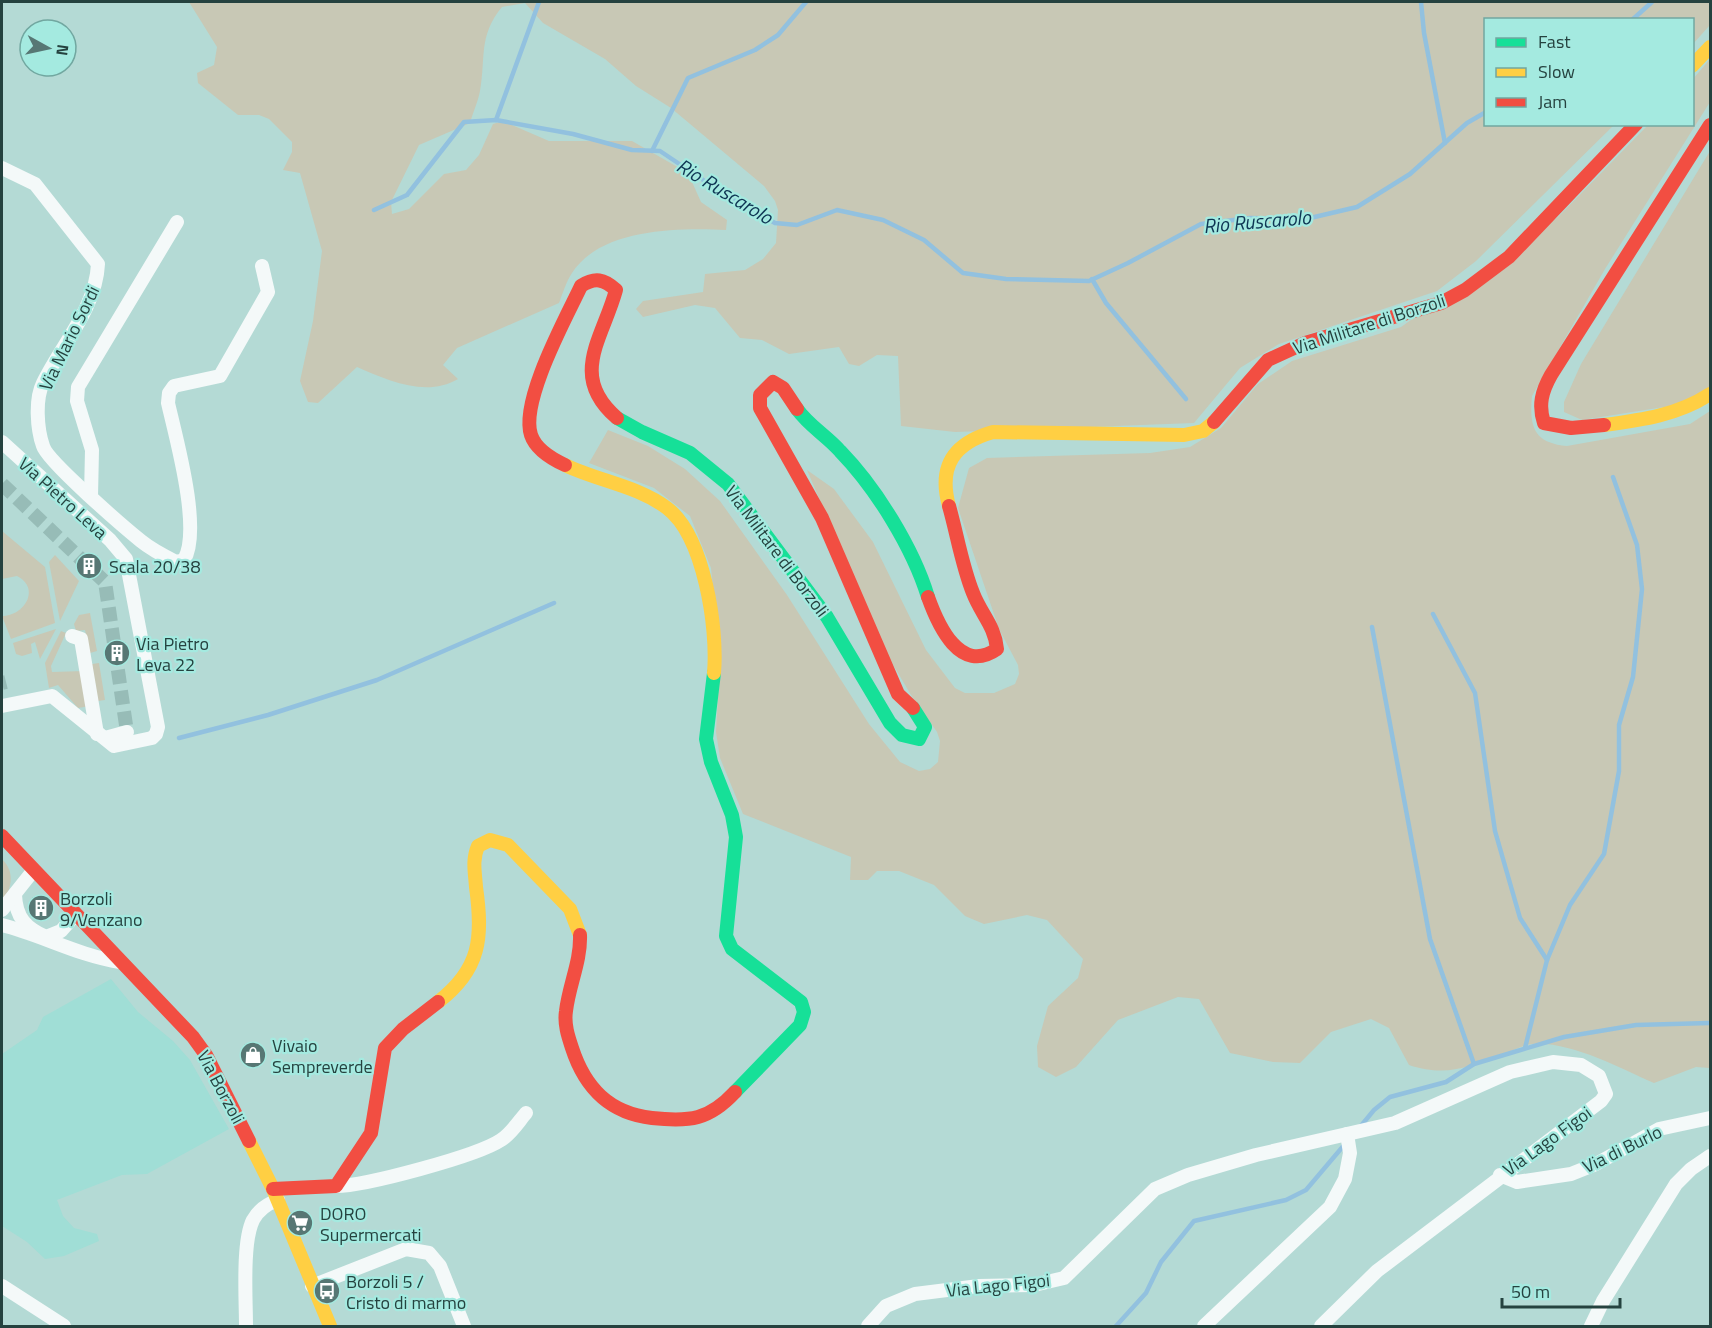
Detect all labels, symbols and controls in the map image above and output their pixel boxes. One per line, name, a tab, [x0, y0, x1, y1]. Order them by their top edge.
north arrow	[18, 18, 78, 78]
legend	[1484, 18, 1694, 126]
text: Fast	[1538, 28, 1571, 55]
text: N	[50, 43, 76, 57]
text: Slow	[1538, 58, 1575, 85]
text: Jam	[1538, 88, 1567, 115]
water label: Rio Ruscarolo	[671, 150, 780, 233]
water label: Rio Ruscarolo	[1202, 201, 1313, 241]
street label: Via Mario Sordi	[32, 281, 106, 395]
street label: Via Militare di Borzoli	[1289, 287, 1449, 361]
street label: Via Pietro Leva	[12, 451, 114, 545]
street label: Via Militare di Borzoli	[718, 479, 836, 623]
building icon: Scala 20/38	[74, 551, 104, 581]
place label: Scala 20/38	[109, 553, 201, 580]
place label: Via Pietro Leva 22	[136, 630, 209, 678]
building icon: Via Pietro Leva 22	[102, 638, 132, 668]
place label: Borzoli 9/Venzano	[60, 885, 143, 933]
building icon: Borzoli 9/Venzano	[26, 893, 56, 923]
place label: Vivaio Sempreverde	[272, 1032, 373, 1080]
shop icon: Vivaio Sempreverde	[238, 1040, 268, 1070]
street label: Via Borzoli	[190, 1045, 252, 1129]
street label: Via Lago Figoi	[1497, 1100, 1597, 1182]
street label: Via di Burlo	[1578, 1118, 1666, 1180]
place label: DORO Supermercati	[320, 1200, 421, 1248]
supermarket icon: DORO Supermercati	[285, 1208, 315, 1238]
street label: Via Lago Figoi	[945, 1266, 1051, 1304]
place label: Borzoli 5 / Cristo di marmo	[346, 1268, 466, 1316]
scale bar	[1502, 1271, 1620, 1309]
bus stop icon: Borzoli 5 / Cristo di marmo	[312, 1276, 342, 1306]
text: 50 m	[1511, 1278, 1550, 1305]

